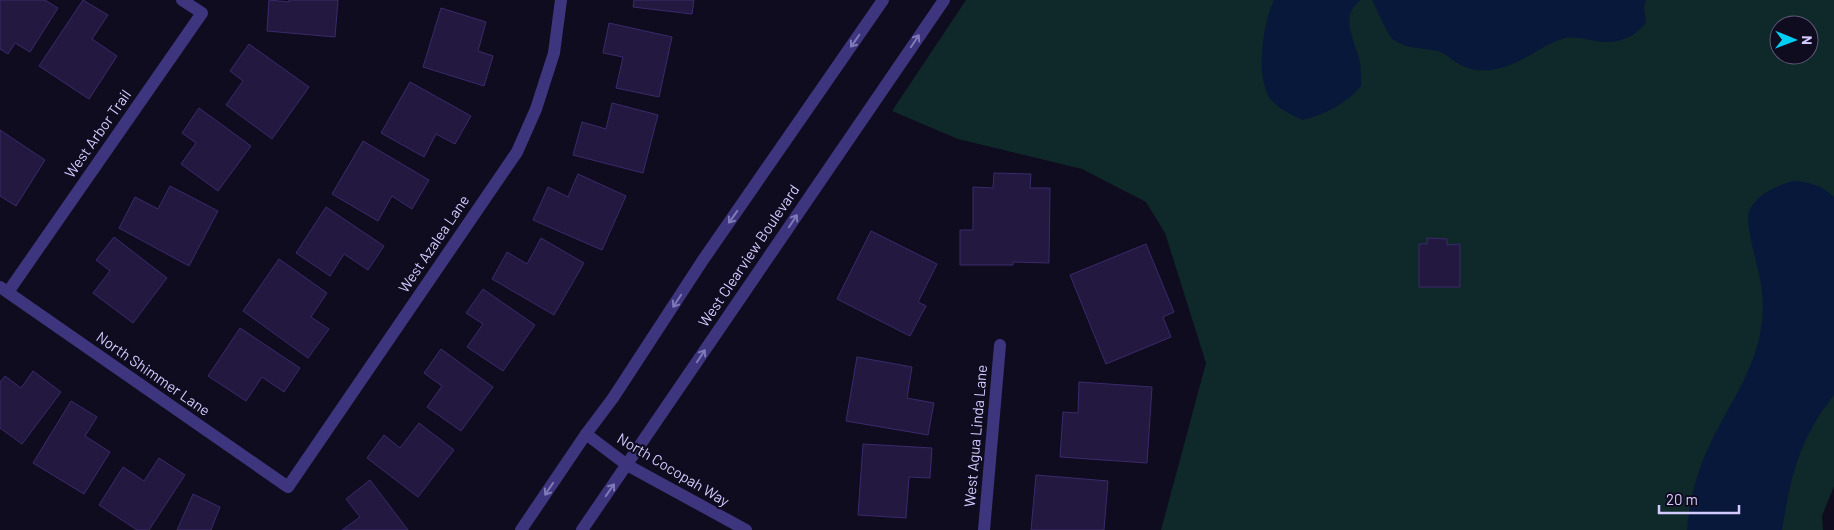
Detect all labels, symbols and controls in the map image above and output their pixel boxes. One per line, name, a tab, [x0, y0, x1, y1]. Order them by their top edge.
north arrow	[1769, 15, 1819, 65]
one-way arrow	[850, 33, 860, 47]
one-way arrow	[910, 35, 920, 49]
text: N	[1799, 35, 1816, 45]
street label: West Arbor Trail	[60, 86, 134, 181]
street label: West Clearview Boulevard	[694, 181, 802, 330]
street label: West Azalea Lane	[394, 191, 472, 296]
one-way arrow	[728, 210, 738, 224]
one-way arrow	[788, 215, 798, 229]
one-way arrow	[671, 294, 682, 308]
street label: North Shimmer Lane	[93, 327, 214, 419]
one-way arrow	[696, 349, 706, 363]
street label: West Agua Linda Lane	[960, 364, 990, 508]
street label: North Cocopah Way	[614, 429, 733, 510]
one-way arrow	[543, 482, 554, 496]
scale bar	[1659, 482, 1739, 514]
one-way arrow	[605, 483, 615, 497]
text: 20 m	[1666, 490, 1698, 508]

